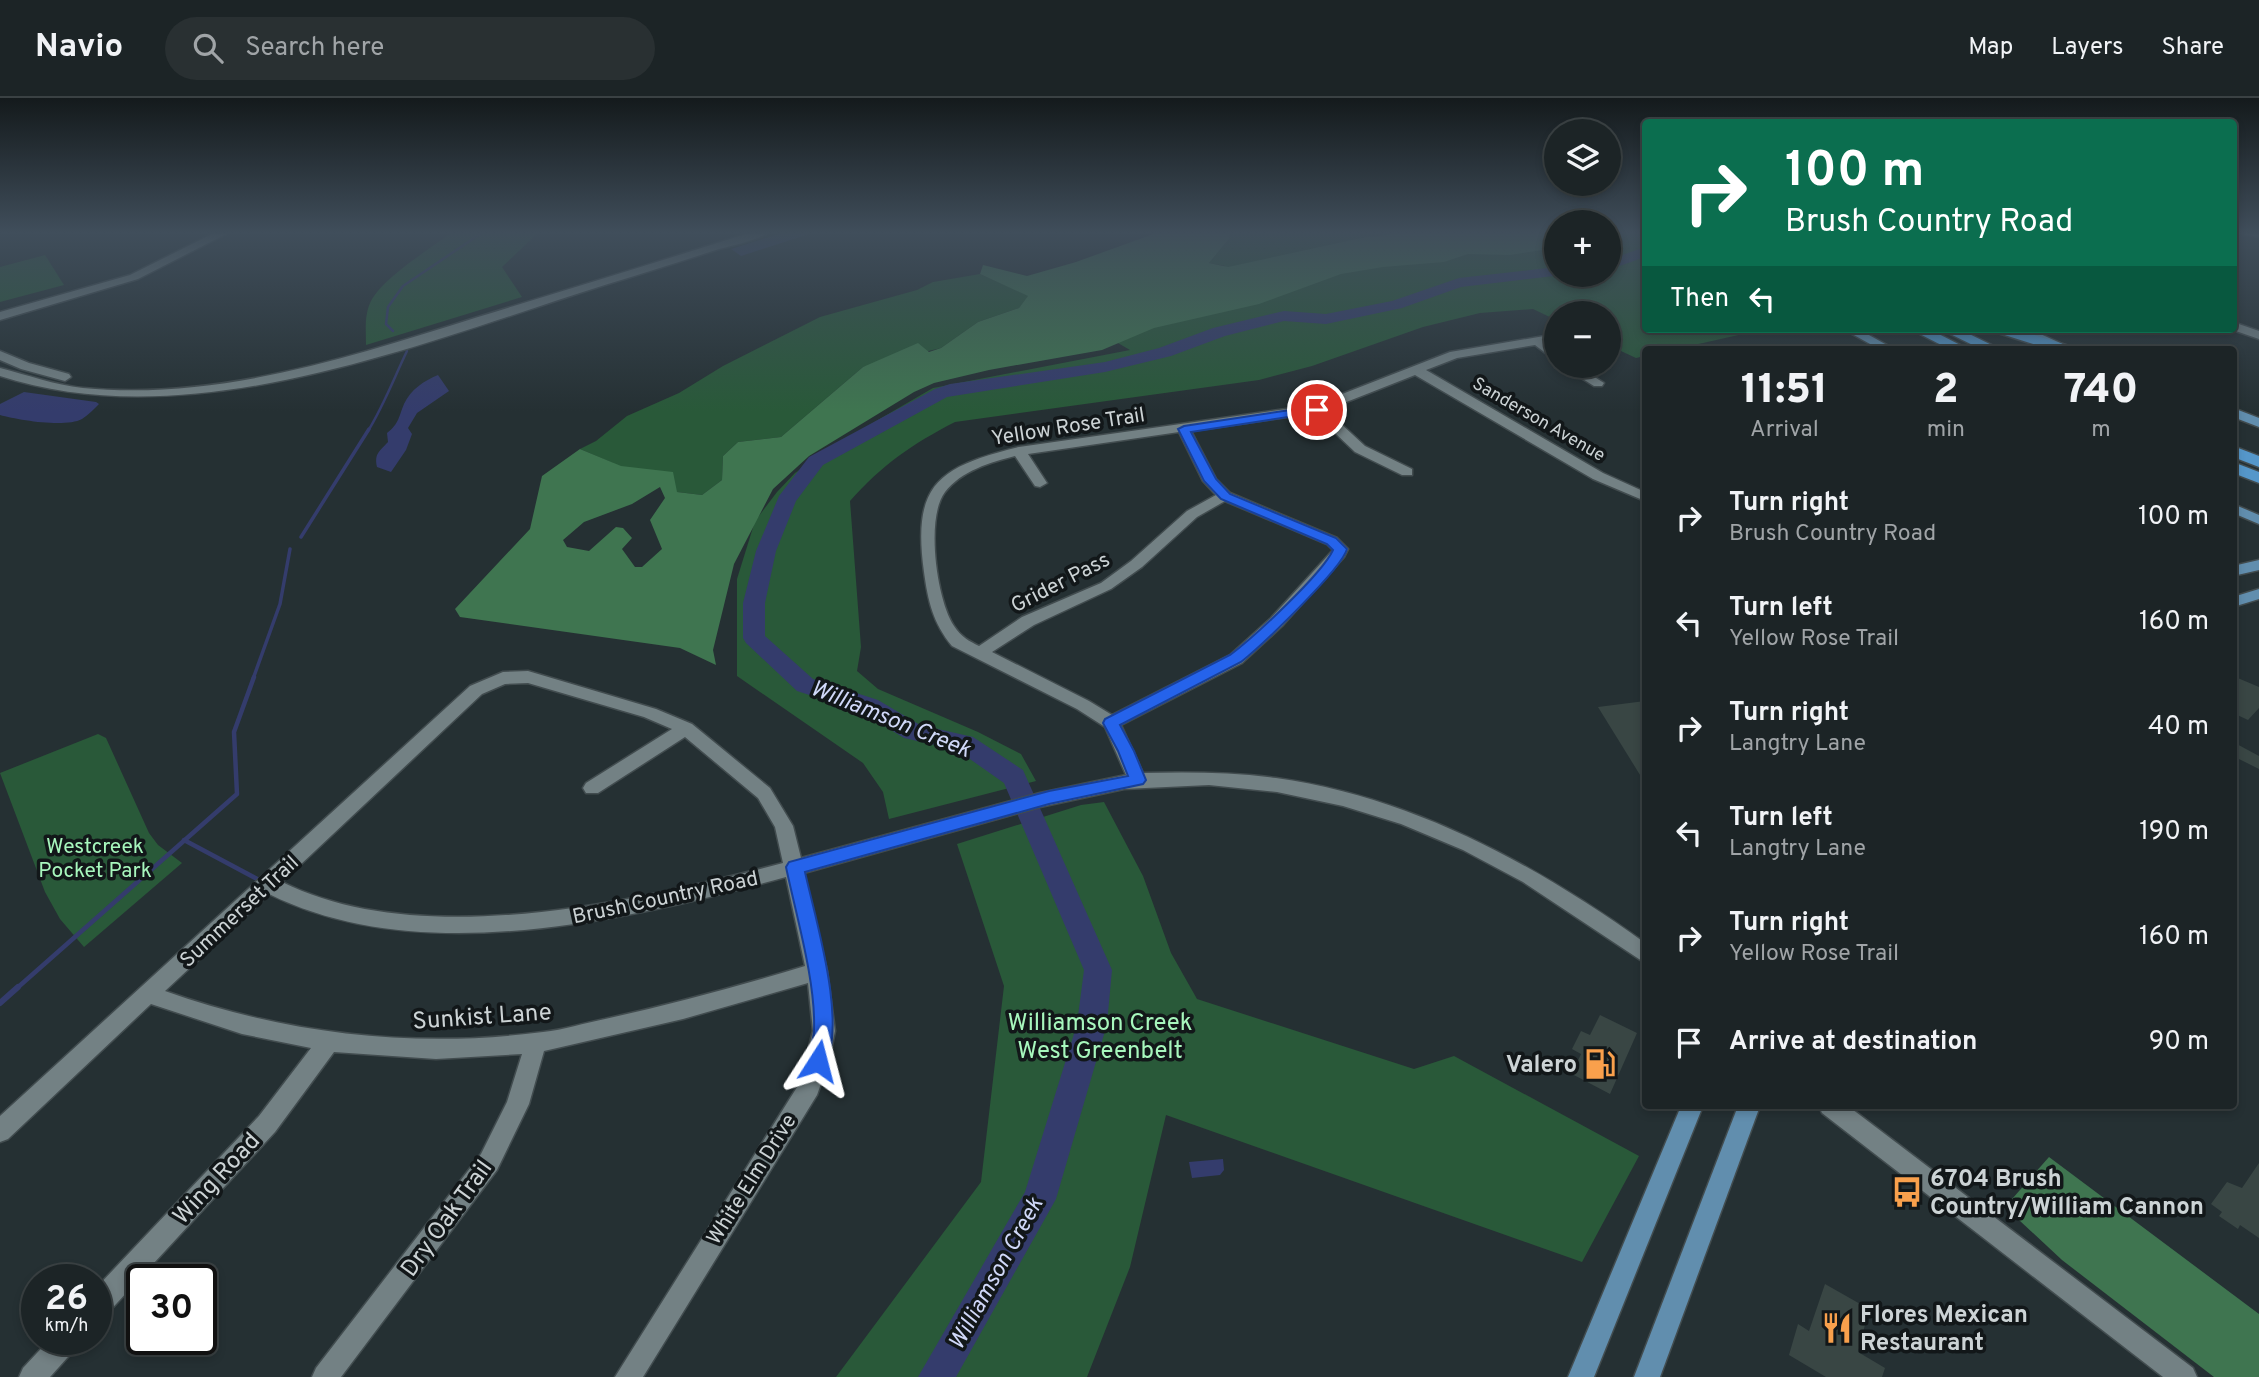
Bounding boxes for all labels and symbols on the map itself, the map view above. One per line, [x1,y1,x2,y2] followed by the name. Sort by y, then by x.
[1468,373,1609,468] street label: Sanderson Avenue
[1287,380,1347,440] pin
[989,402,1147,453] street label: Yellow Rose Trail
[1007,547,1115,620] street label: Grider Pass
[806,675,975,766] water label: Williamson Creek
[38,834,152,885] park label: Westcreek Pocket Park
[175,850,305,974] street label: Summerset Trail
[570,866,761,931] street label: Brush Country Road
[412,998,553,1038] street label: Sunkist Lane
[1008,1009,1192,1067] park label: Williamson Creek West Greenbelt
[781,1024,855,1098] position arrow
[1583,1047,1617,1081] fuel station icon: Valero
[1506,1051,1577,1081] place label: Valero
[701,1109,803,1250] street label: White Elm Drive
[167,1127,268,1232] street label: Wing Road
[395,1155,500,1284] street label: Dry Oak Trail
[1930,1165,2204,1223] place label: 6704 Brush Country/William Cannon
[1890,1175,1924,1209] bus stop icon: 6704 Brush Country/William Cannon
[943,1193,1051,1356] water label: Williamson Creek
[126,1264,217,1355] speed limit sign: 30
[1860,1301,2028,1359] place label: Flores Mexican Restaurant
[1820,1311,1854,1345] restaurant icon: Flores Mexican Restaurant

